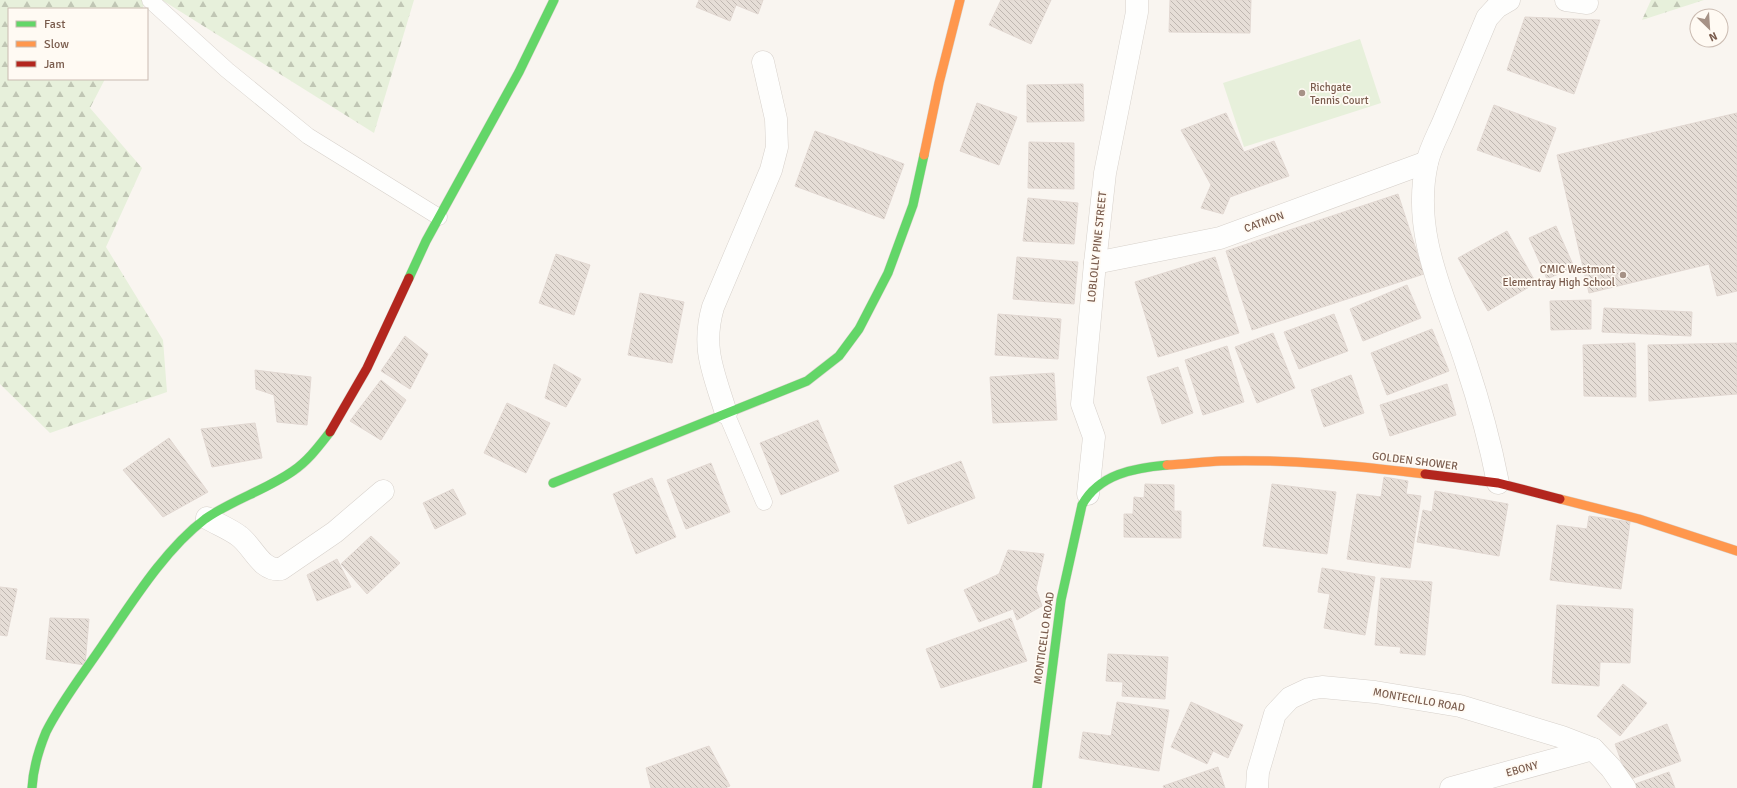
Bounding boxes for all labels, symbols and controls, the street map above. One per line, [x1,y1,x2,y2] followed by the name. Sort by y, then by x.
[8,8,148,80] legend
[1689,8,1729,48] north arrow
[44,17,65,32] text: Fast
[1707,29,1719,44] text: N
[44,37,69,52] text: Slow
[44,57,65,72] text: Jam
[1310,81,1369,107] place label: Richgate Tennis Court
[1297,88,1307,98] marker: Richgate Tennis Court
[1085,190,1109,303] street label: LOBLOLLY PINE STREET
[1242,209,1286,235] street label: CATMON
[1502,263,1615,289] place label: CMIC Westmont Elementray High School
[1618,270,1628,280] marker: CMIC Westmont Elementray High School
[1371,449,1459,473] street label: GOLDEN SHOWER
[1031,591,1057,685] street label: MONTICELLO ROAD
[1372,686,1466,714] street label: MONTECILLO ROAD
[1504,758,1540,780] street label: EBONY

